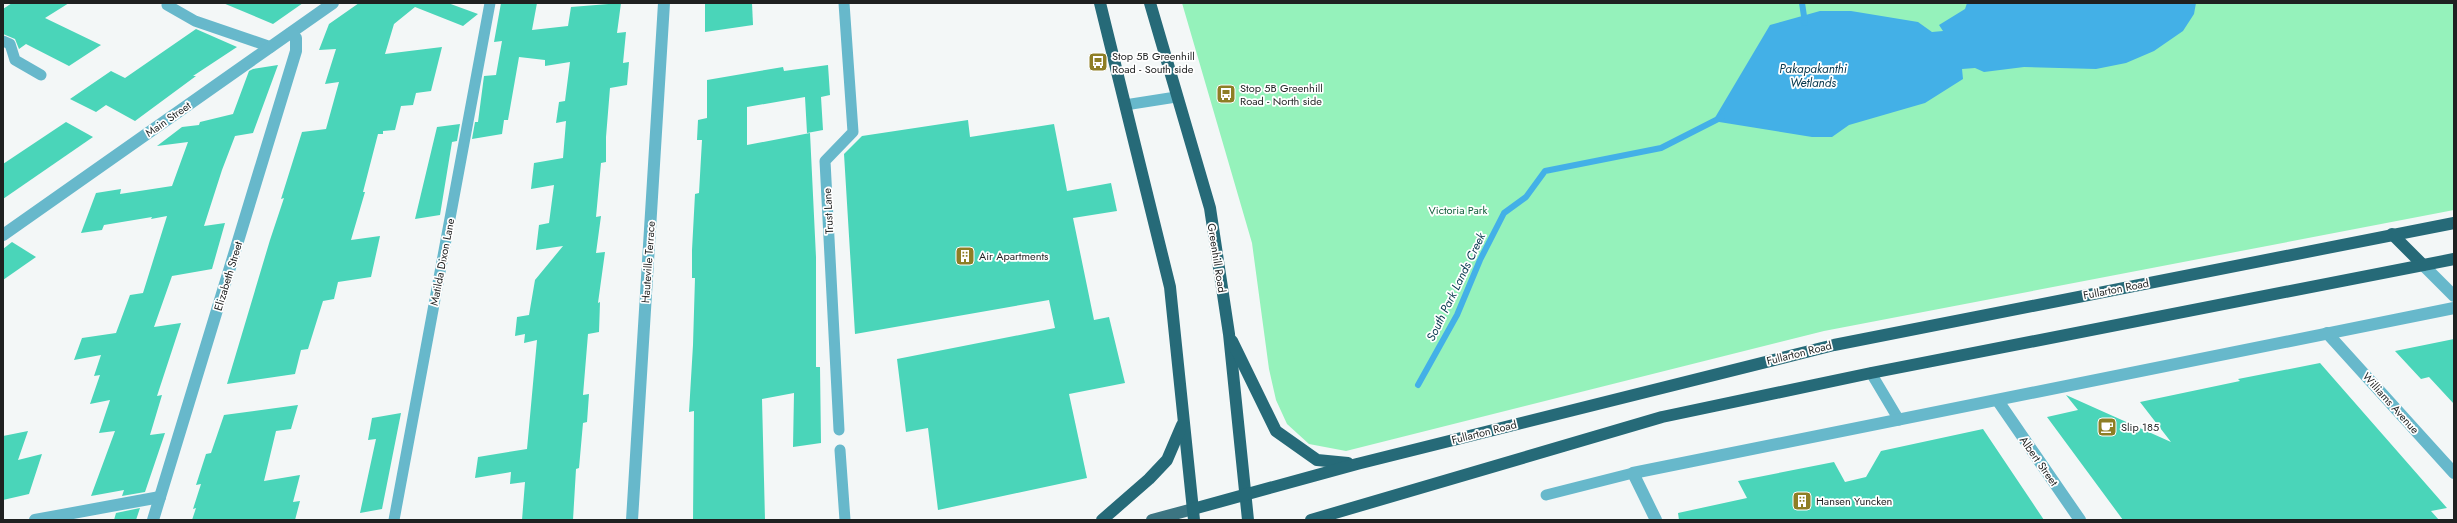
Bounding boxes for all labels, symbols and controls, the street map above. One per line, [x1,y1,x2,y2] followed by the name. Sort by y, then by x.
[1112,48,1195,77] place label: Stop 5B Greenhill Road - South side
[1087,51,1109,73] bus stop icon: Stop 5B Greenhill Road - South side
[1779,60,1848,92] water label: Pakapakanthi Wetlands
[1240,80,1323,109] place label: Stop 5B Greenhill Road - North side
[1215,83,1237,105] bus stop icon: Stop 5B Greenhill Road - North side
[142,97,194,141] street label: Main Street
[819,187,837,234] street label: Trust Lane
[1429,202,1488,218] park label: Victoria Park
[426,217,458,307] street label: Matilda Dixon Lane
[637,220,659,304] street label: Hauteville Terrace
[1204,222,1230,294] street label: Greenhill Road
[1422,229,1490,344] water label: South Park Lands Creek
[210,239,246,313] street label: Elizabeth Street
[954,245,976,267] building icon: Air Apartments
[979,248,1049,264] place label: Air Apartments
[2082,275,2150,303] street label: Fullarton Road
[1765,337,1833,369] street label: Fullarton Road
[2359,369,2423,437] street label: Williams Avenue
[1450,416,1518,448] street label: Fullarton Road
[2096,416,2118,438] cafe icon: Slip 185
[2121,419,2159,435] place label: Slip 185
[2016,433,2062,490] street label: Albert Street
[1791,490,1813,512] building icon: Hansen Yuncken
[1816,493,1892,509] place label: Hansen Yuncken

